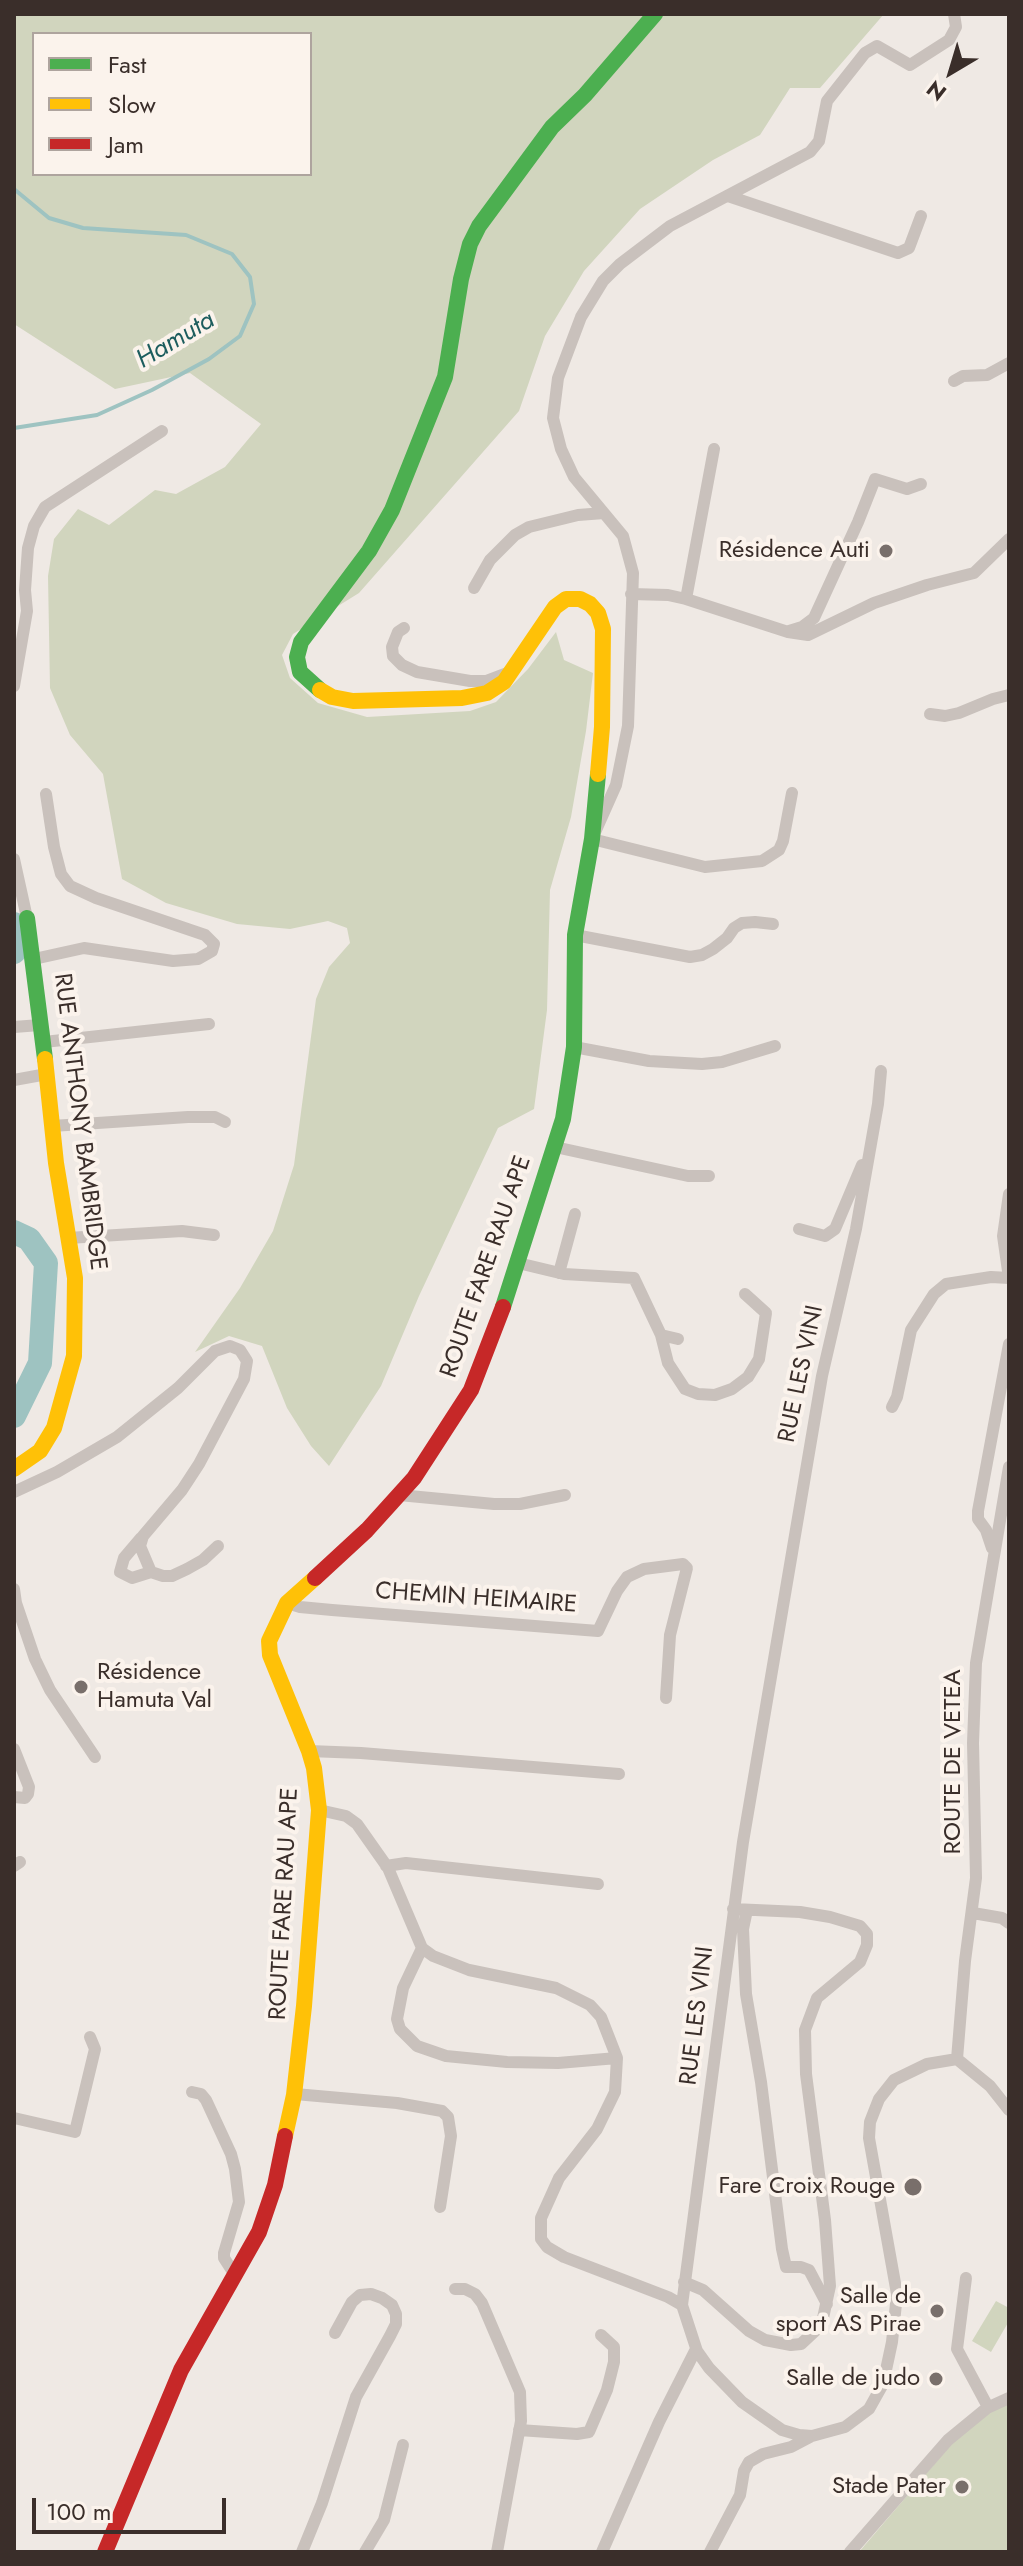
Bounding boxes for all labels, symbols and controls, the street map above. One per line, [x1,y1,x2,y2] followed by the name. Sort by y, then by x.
[32,32,312,176] legend
[911,32,991,112] north arrow
[108,47,146,82] text: Fast
[919,73,953,109] text: N
[108,87,156,122] text: Slow
[108,127,144,162] text: Jam
[131,306,221,376] water label: Hamuta
[719,537,870,565] place label: Résidence Auti
[877,542,895,560] marker: Résidence Auti
[46,972,112,1272] street label: RUE ANTHONY BAMBRIDGE
[436,1152,538,1382] street label: ROUTE FARE RAU APE
[773,1303,831,1445] street label: RUE LES VINI
[374,1578,578,1620] street label: CHEMIN HEIMAIRE
[97,1659,212,1715] place label: Résidence Hamuta Val
[940,1670,968,1854] street label: ROUTE DE VETEA
[72,1678,90,1696] marker: Résidence Hamuta Val
[265,1787,305,2021] street label: ROUTE FARE RAU APE
[675,1945,721,2087] street label: RUE LES VINI
[719,2173,895,2201] place label: Fare Croix Rouge
[902,2176,924,2198] marker: Fare Croix Rouge
[776,2283,921,2339] place label: Salle de sport AS Pirae
[928,2302,946,2320] marker: Salle de sport AS Pirae
[786,2365,920,2393] place label: Salle de judo
[927,2370,945,2388] marker: Salle de judo
[832,2473,946,2501] place label: Stade Pater
[953,2478,971,2496] marker: Stade Pater
[36,2482,230,2532] scale bar
[46,2494,112,2529] text: 100 m

